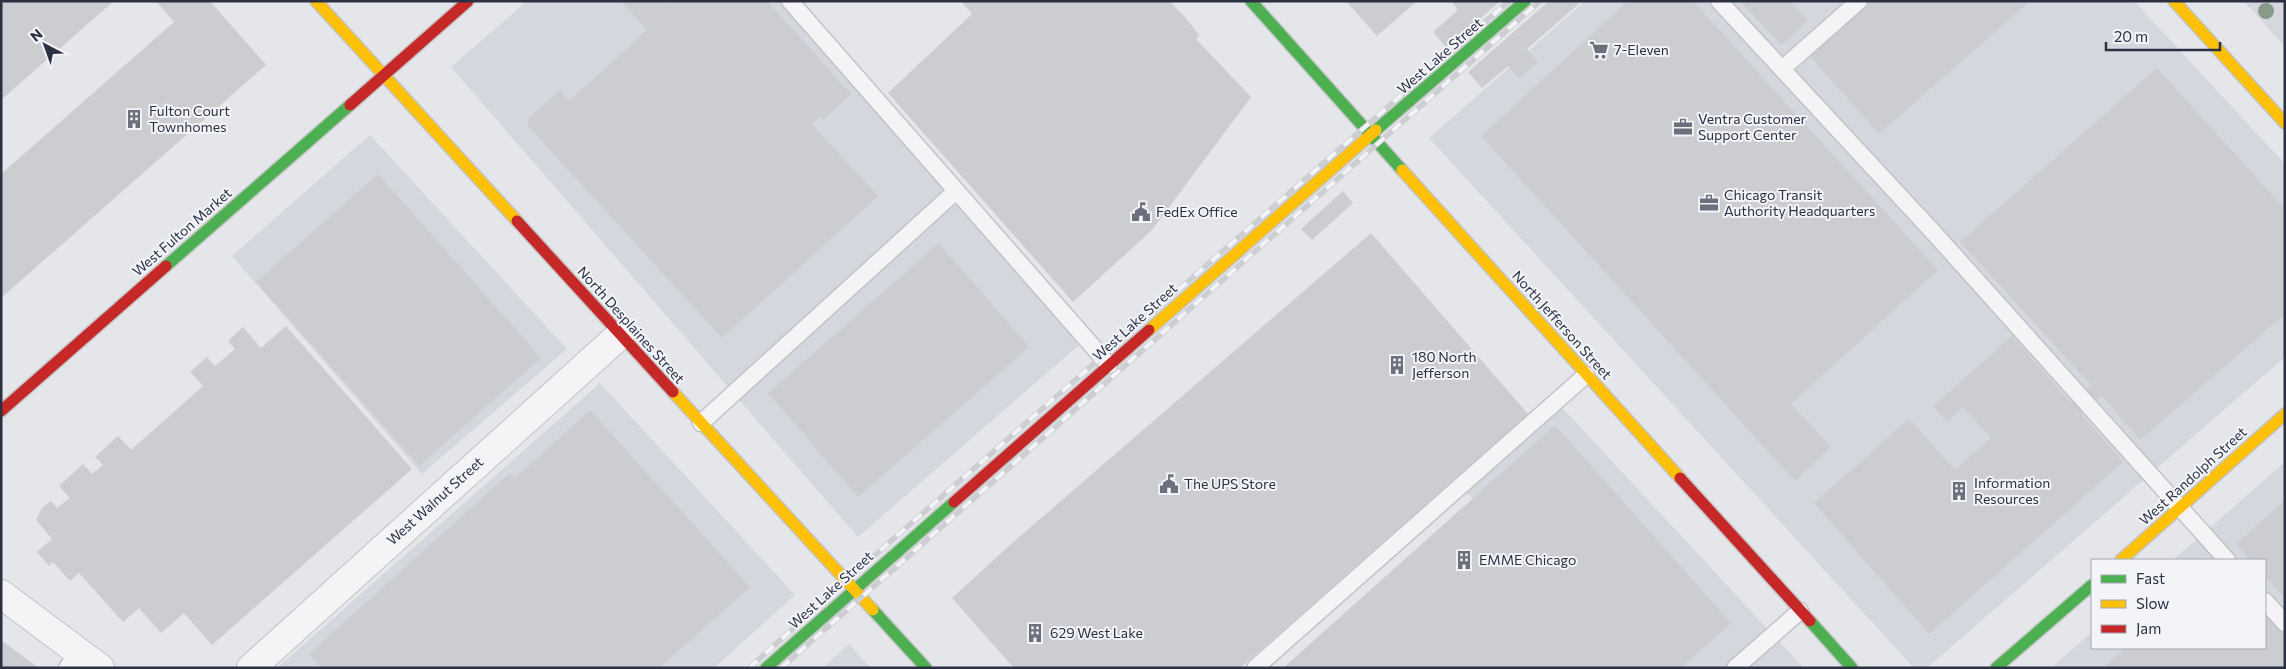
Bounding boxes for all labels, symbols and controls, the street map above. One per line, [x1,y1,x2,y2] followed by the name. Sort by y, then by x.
[1393,14,1486,97] street label: West Lake Street
[20,20,70,70] north arrow
[2106,20,2220,52] scale bar
[27,25,46,45] text: N
[2114,27,2148,45] text: 20 m
[1588,39,1610,61] supermarket icon: 7-Eleven
[1614,41,1669,58] place label: 7-Eleven
[149,102,230,135] place label: Fulton Court Townhomes
[123,108,145,130] building icon: Fulton Court Townhomes
[1698,110,1807,143] place label: Ventra Customer Support Center
[1672,116,1694,138] office icon: Ventra Customer Support Center
[129,184,235,279] street label: West Fulton Market
[1724,186,1875,219] place label: Chicago Transit Authority Headquarters
[1698,192,1720,214] office icon: Chicago Transit Authority Headquarters
[1130,201,1152,223] public building icon: FedEx Office
[1156,203,1238,220] place label: FedEx Office
[574,263,689,387] street label: North Desplaines Street
[1509,267,1616,383] street label: North Jefferson Street
[1089,279,1181,364] street label: West Lake Street
[1412,348,1477,381] place label: 180 North Jefferson
[1386,354,1408,376] building icon: 180 North Jefferson
[2135,423,2250,528] street label: West Randolph Street
[383,453,487,548] street label: West Walnut Street
[1158,473,1180,495] public building icon: The UPS Store
[1974,474,2050,507] place label: Information Resources
[1184,475,1276,492] place label: The UPS Store
[1948,480,1970,502] building icon: Information Resources
[785,547,877,632] street label: West Lake Street
[1453,549,1475,571] building icon: EMME Chicago
[1479,551,1576,568] place label: EMME Chicago
[2091,559,2266,649] legend
[2136,569,2165,587] text: Fast
[2136,594,2169,612] text: Slow
[2136,619,2161,637] text: Jam
[1024,622,1046,644] building icon: 629 West Lake
[1050,624,1143,641] place label: 629 West Lake

